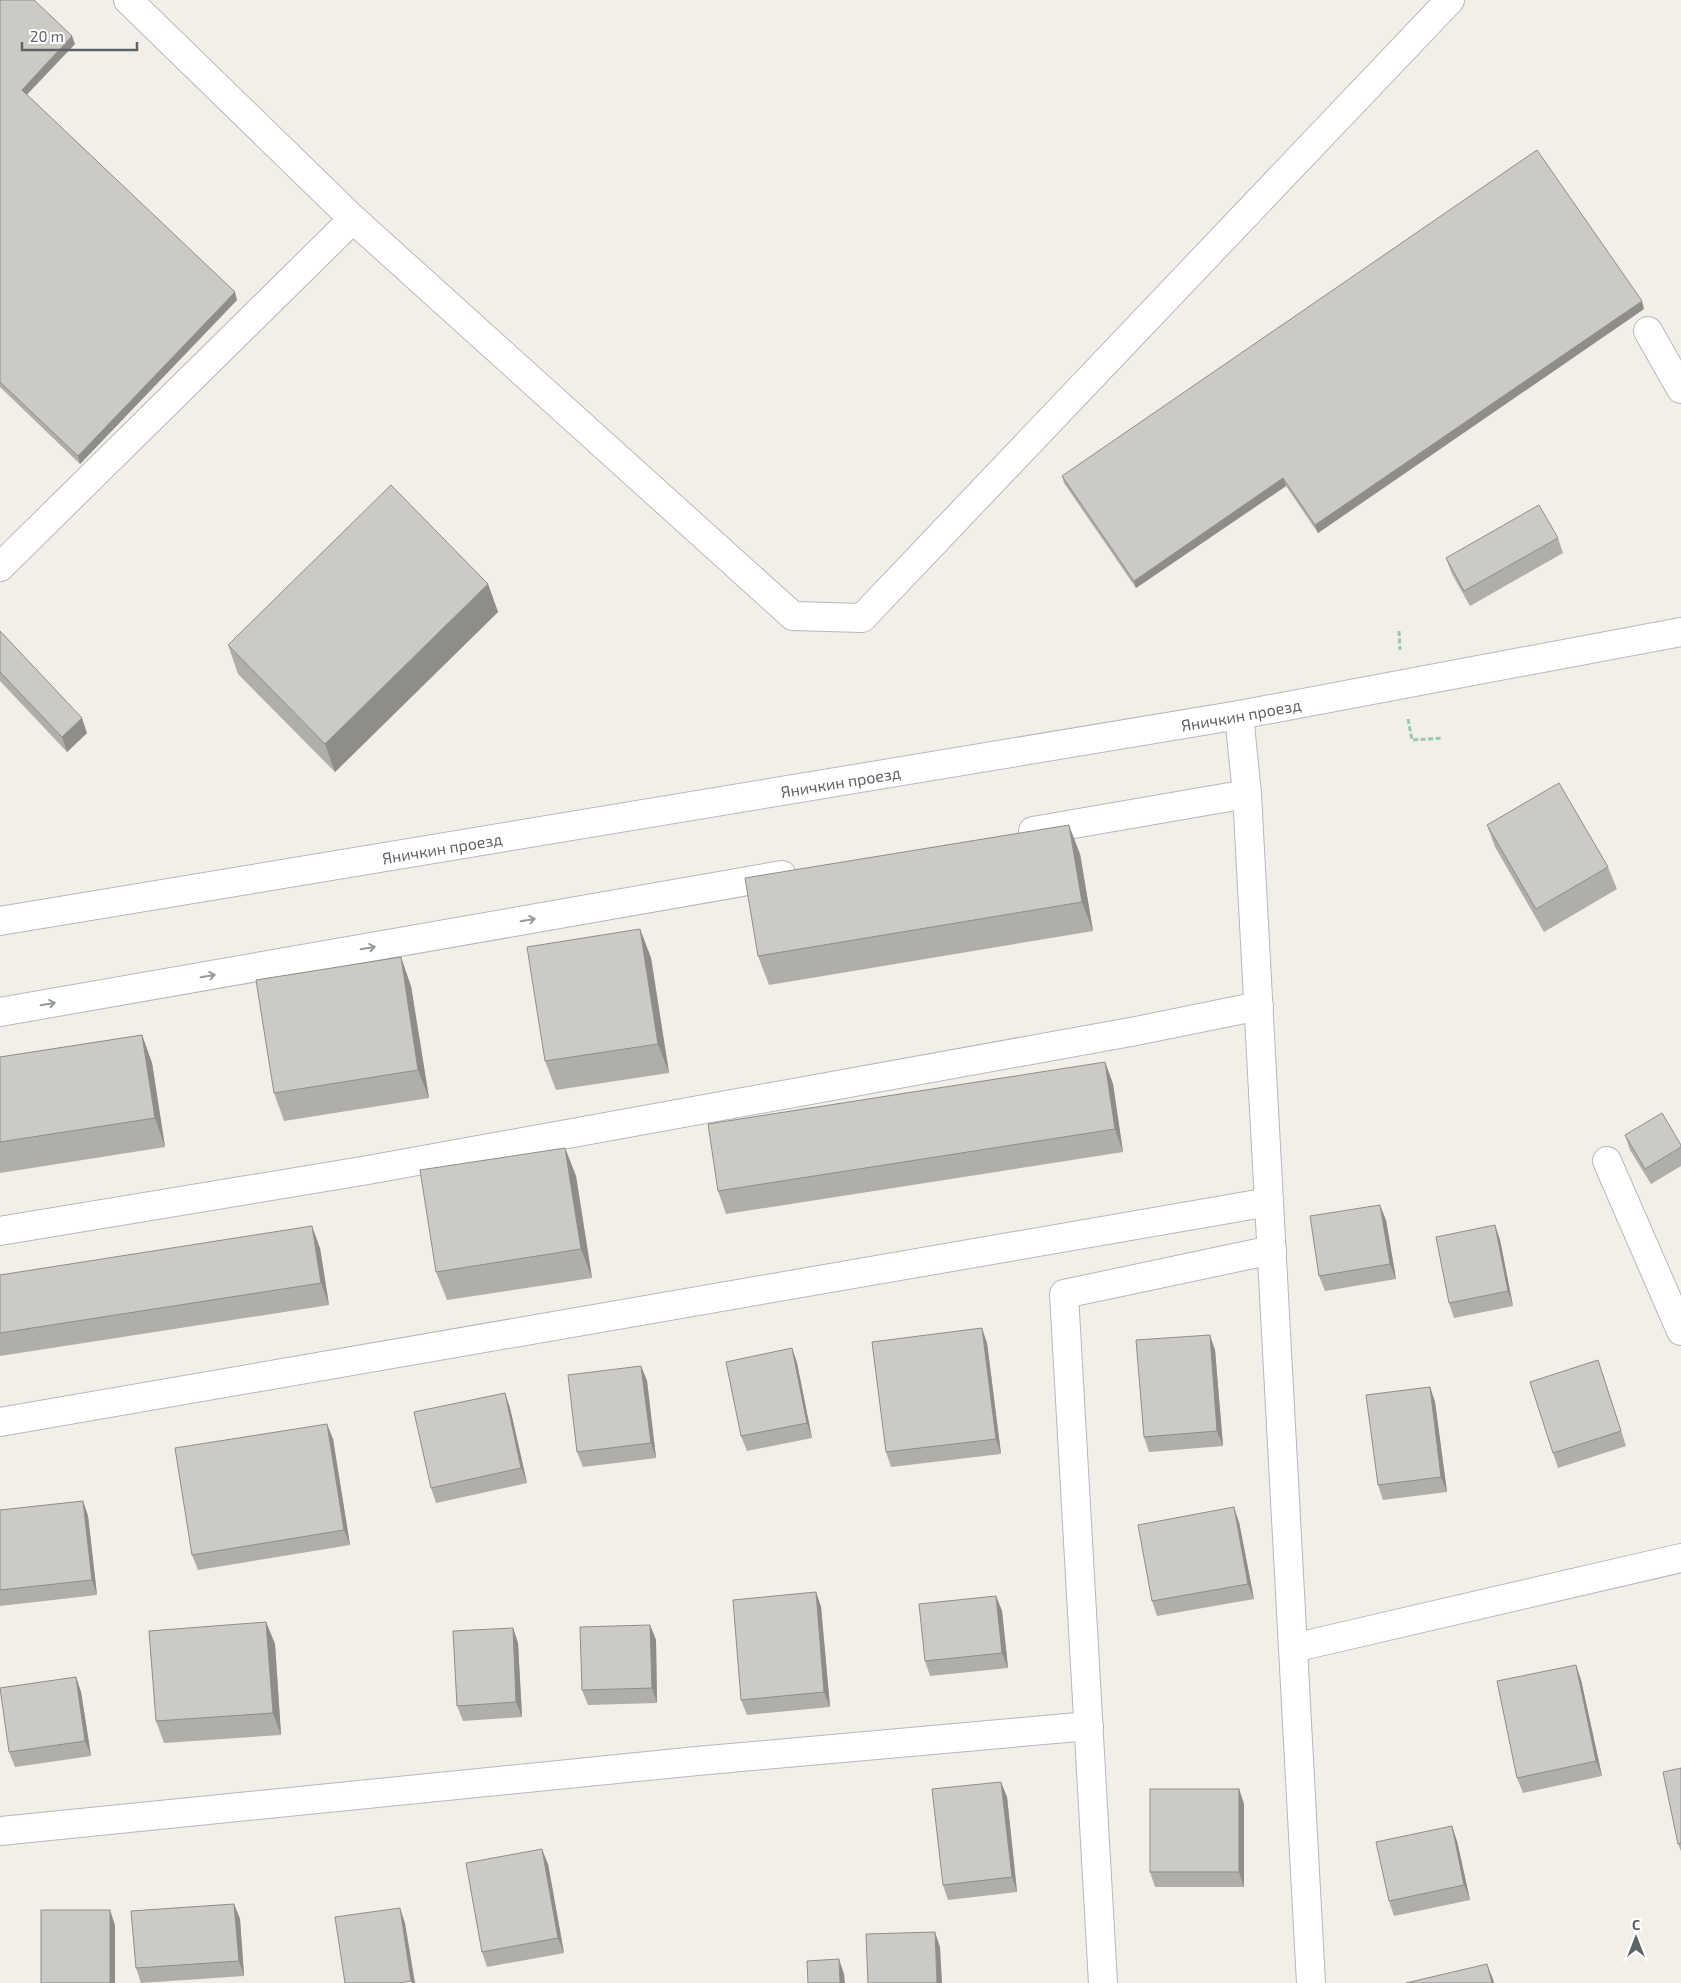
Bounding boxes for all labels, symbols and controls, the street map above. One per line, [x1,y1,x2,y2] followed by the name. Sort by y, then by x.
[22,20,138,52] scale bar
[30,27,64,45] text: 20 m
[1179,694,1302,734] street label: Яничкин проезд
[779,762,902,801] street label: Яничкин проезд
[380,828,503,867] street label: Яничкин проезд
[520,914,536,924] one-way arrow
[360,942,376,952] one-way arrow
[200,970,216,980] one-way arrow
[40,998,56,1008] one-way arrow
[1611,1913,1661,1963] north arrow
[1632,1916,1640,1933] text: С

